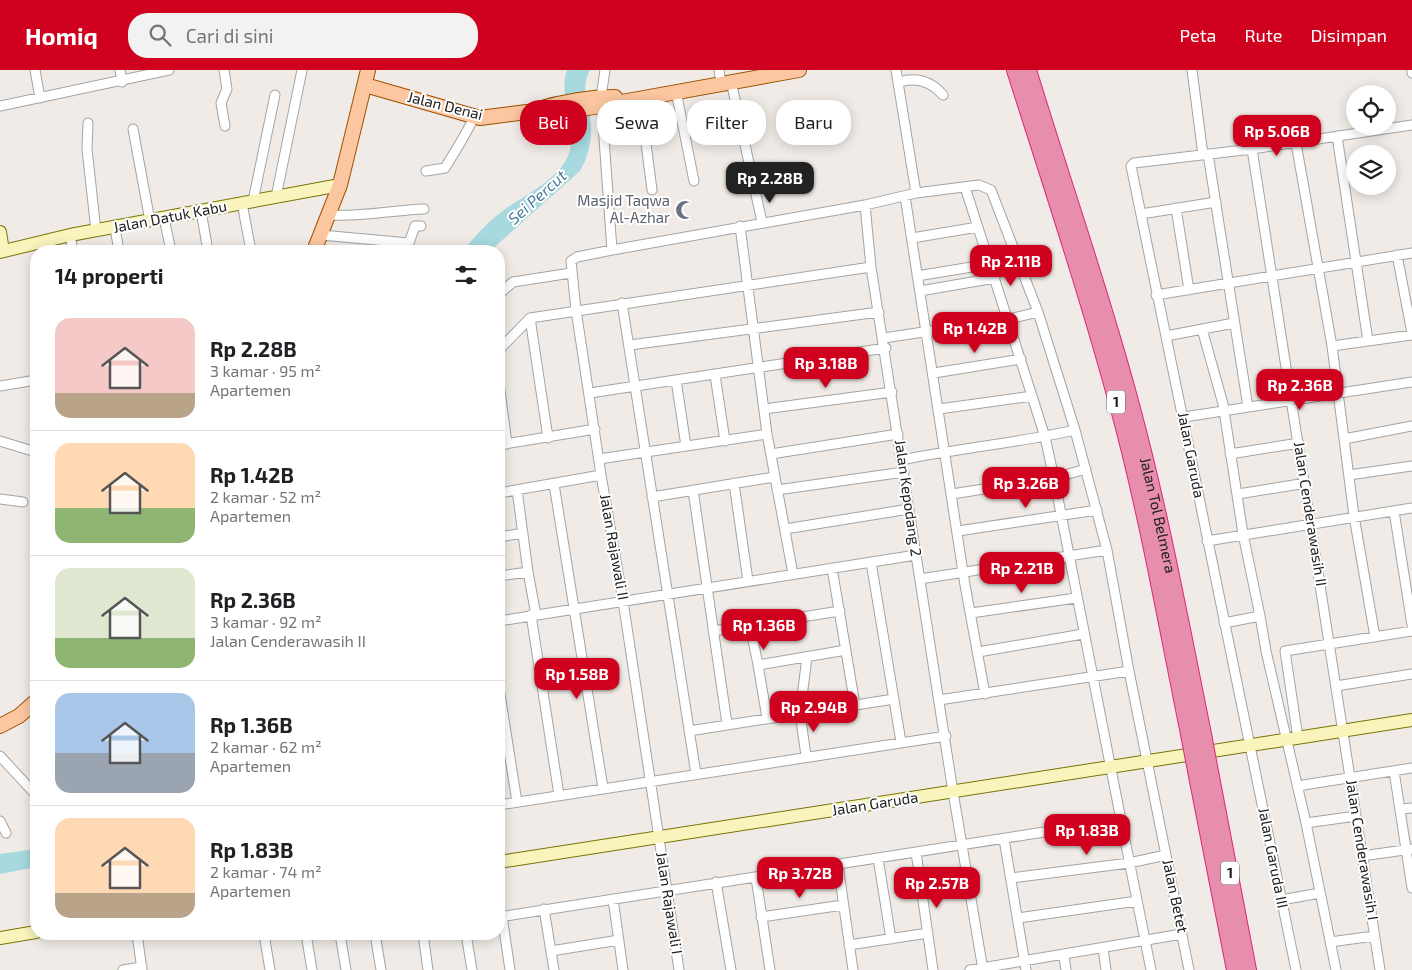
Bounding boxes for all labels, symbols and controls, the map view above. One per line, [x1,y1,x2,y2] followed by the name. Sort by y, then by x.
[128,13,478,58] search box
[25,21,98,50] text: Homiq
[146,21,174,49] icon: search
[186,24,274,47] text: Cari di sini
[1180,24,1217,46] text: Peta
[1245,24,1282,46] text: Rute
[1310,24,1387,46] text: Disimpan
[1346,85,1396,195] map controls
[1346,85,1396,135] button: locate
[406,87,485,123] street label: Jalan Denai
[520,100,587,145] chip: Beli
[597,100,677,145] chip: Sewa
[687,100,766,145] chip: Filter
[776,100,851,145] chip: Baru
[1225,114,1329,157] pin: Rp 5.06B
[1244,121,1310,140] text: Rp 5.06B
[1346,145,1396,195] button: layers
[718,162,822,204] pin: Rp 2.28B
[504,165,571,228] water label: Sei Percut
[737,168,803,187] text: Rp 2.28B
[577,191,670,226] place label: Masjid Taqwa Al-Azhar
[111,196,228,236] street label: Jalan Datuk Kabu
[674,199,696,221] mosque icon: Masjid Taqwa Al-Azhar
[959,244,1063,287] pin: Rp 2.11B
[981,251,1041,270] text: Rp 2.11B
[452,261,480,289] icon: filters
[55,263,164,288] text: 14 properti
[923,312,1027,354] pin: Rp 1.42B
[943,318,1007,337] text: Rp 1.42B
[210,336,297,361] text: Rp 2.28B
[95,338,155,398] icon: home
[774,346,878,389] pin: Rp 3.18B
[795,353,857,372] text: Rp 3.18B
[210,361,321,380] text: 3 kamar · 95 m²
[1248,368,1352,411] pin: Rp 2.36B
[1267,375,1333,394] text: Rp 2.36B
[210,380,291,399] text: Apartemen
[1107,391,1125,414] road number: 1
[1175,410,1209,499] street label: Jalan Garuda
[892,438,926,557] street label: Jalan Kepodang 2
[1291,440,1331,587] street label: Jalan Cenderawasih II
[1137,455,1180,575] street label: Jalan Tol Belmera
[210,462,294,487] text: Rp 1.42B
[95,463,155,523] icon: home
[974,466,1078,509] pin: Rp 3.26B
[993,473,1059,492] text: Rp 3.26B
[210,487,321,506] text: 2 kamar · 52 m²
[596,492,633,602] street label: Jalan Rajawali II
[210,506,291,525] text: Apartemen
[970,552,1074,594] pin: Rp 2.21B
[990,558,1054,577] text: Rp 2.21B
[210,587,296,612] text: Rp 2.36B
[95,588,155,648] icon: home
[712,608,816,651] pin: Rp 1.36B
[210,612,322,631] text: 3 kamar · 92 m²
[733,615,795,634] text: Rp 1.36B
[210,631,366,650] text: Jalan Cenderawasih II
[525,658,629,700] pin: Rp 1.58B
[545,664,609,683] text: Rp 1.58B
[762,690,866,733] pin: Rp 2.94B
[781,697,847,716] text: Rp 2.94B
[210,712,293,737] text: Rp 1.36B
[95,713,155,773] icon: home
[210,737,322,756] text: 2 kamar · 62 m²
[210,756,291,775] text: Apartemen
[1343,778,1383,921] street label: Jalan Cenderawasih I
[830,787,919,819] street label: Jalan Garuda
[1255,806,1293,910] street label: Jalan Garuda III
[1035,814,1139,856] pin: Rp 1.83B
[1055,820,1119,839] text: Rp 1.83B
[210,837,293,862] text: Rp 1.83B
[95,838,155,898] icon: home
[652,850,687,956] street label: Jalan Rajawali I
[748,856,852,899] pin: Rp 3.72B
[1159,857,1193,935] street label: Jalan Betet
[1221,861,1239,884] road number: 1
[210,862,322,881] text: 2 kamar · 74 m²
[768,863,832,882] text: Rp 3.72B
[885,866,989,909] pin: Rp 2.57B
[905,873,969,892] text: Rp 2.57B
[210,881,291,900] text: Apartemen

